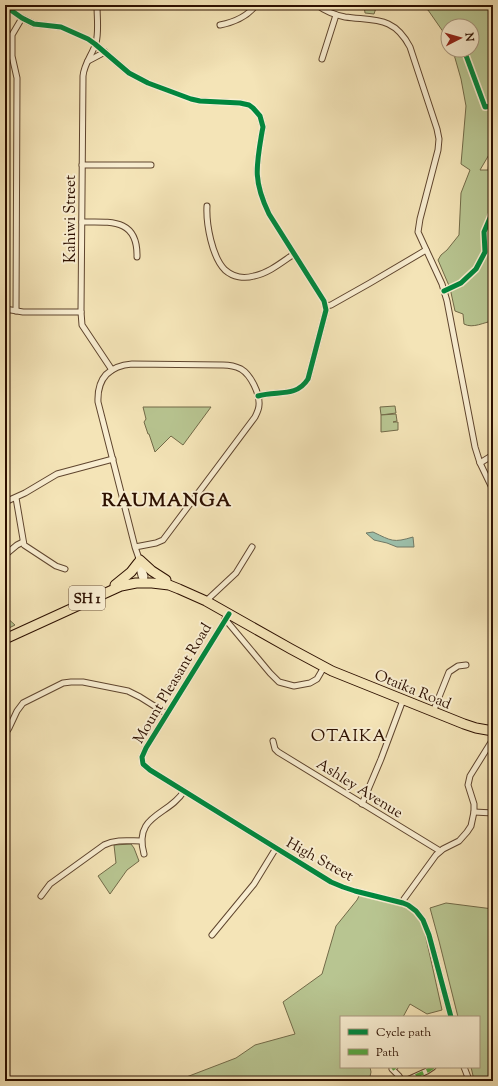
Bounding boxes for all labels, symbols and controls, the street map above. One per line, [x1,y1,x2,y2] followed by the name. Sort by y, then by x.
[440,18,480,58] north arrow
[460,31,477,42] text: N
[61,175,82,263] street label: Kahiwi Street
[102,488,232,515] district label: RAUMANGA
[69,586,105,610] road number: SH 1
[129,619,218,748] street label: Mount Pleasant Road
[371,665,454,716] street label: Otaika Road
[311,725,387,749] district label: OTAIKA
[312,754,407,824] street label: Ashley Avenue
[282,833,357,887] street label: High Street
[340,1016,480,1068] legend
[376,1024,431,1042] text: Cycle path
[376,1044,399,1062] text: Path

